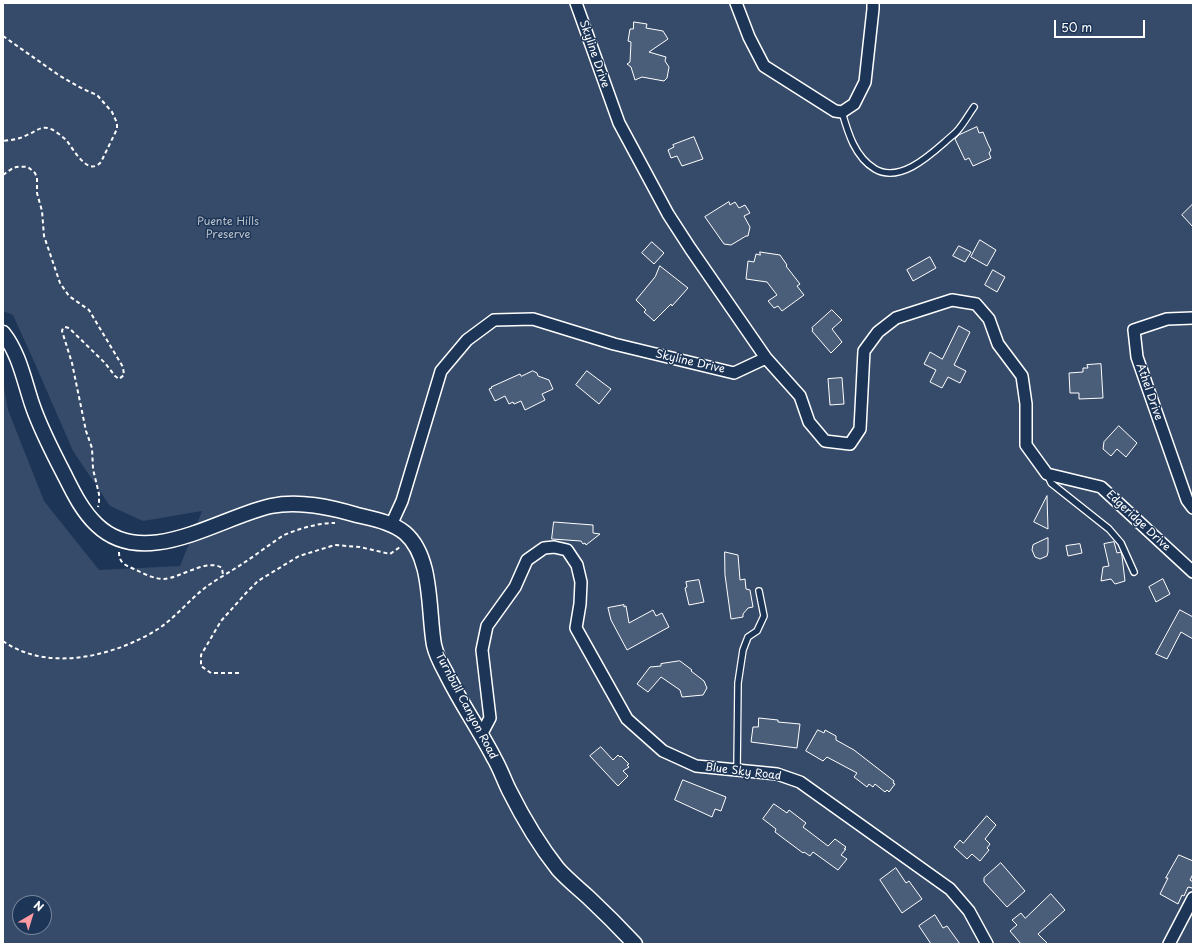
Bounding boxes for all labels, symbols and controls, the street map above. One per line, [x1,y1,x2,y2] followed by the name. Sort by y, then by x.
[1056,12,1147,38] scale bar
[576,18,612,90] street label: Skyline Drive
[1061,18,1092,36] text: 50 m
[197,215,259,241] park label: Puente Hills Preserve
[654,348,726,376] street label: Skyline Drive
[1133,362,1165,422] street label: Athel Drive
[1103,488,1173,554] street label: Edgeridge Drive
[432,650,500,762] street label: Turnbull Canyon Road
[704,761,782,783] street label: Blue Sky Road
[12,895,52,935] north arrow
[30,897,48,915] text: N

